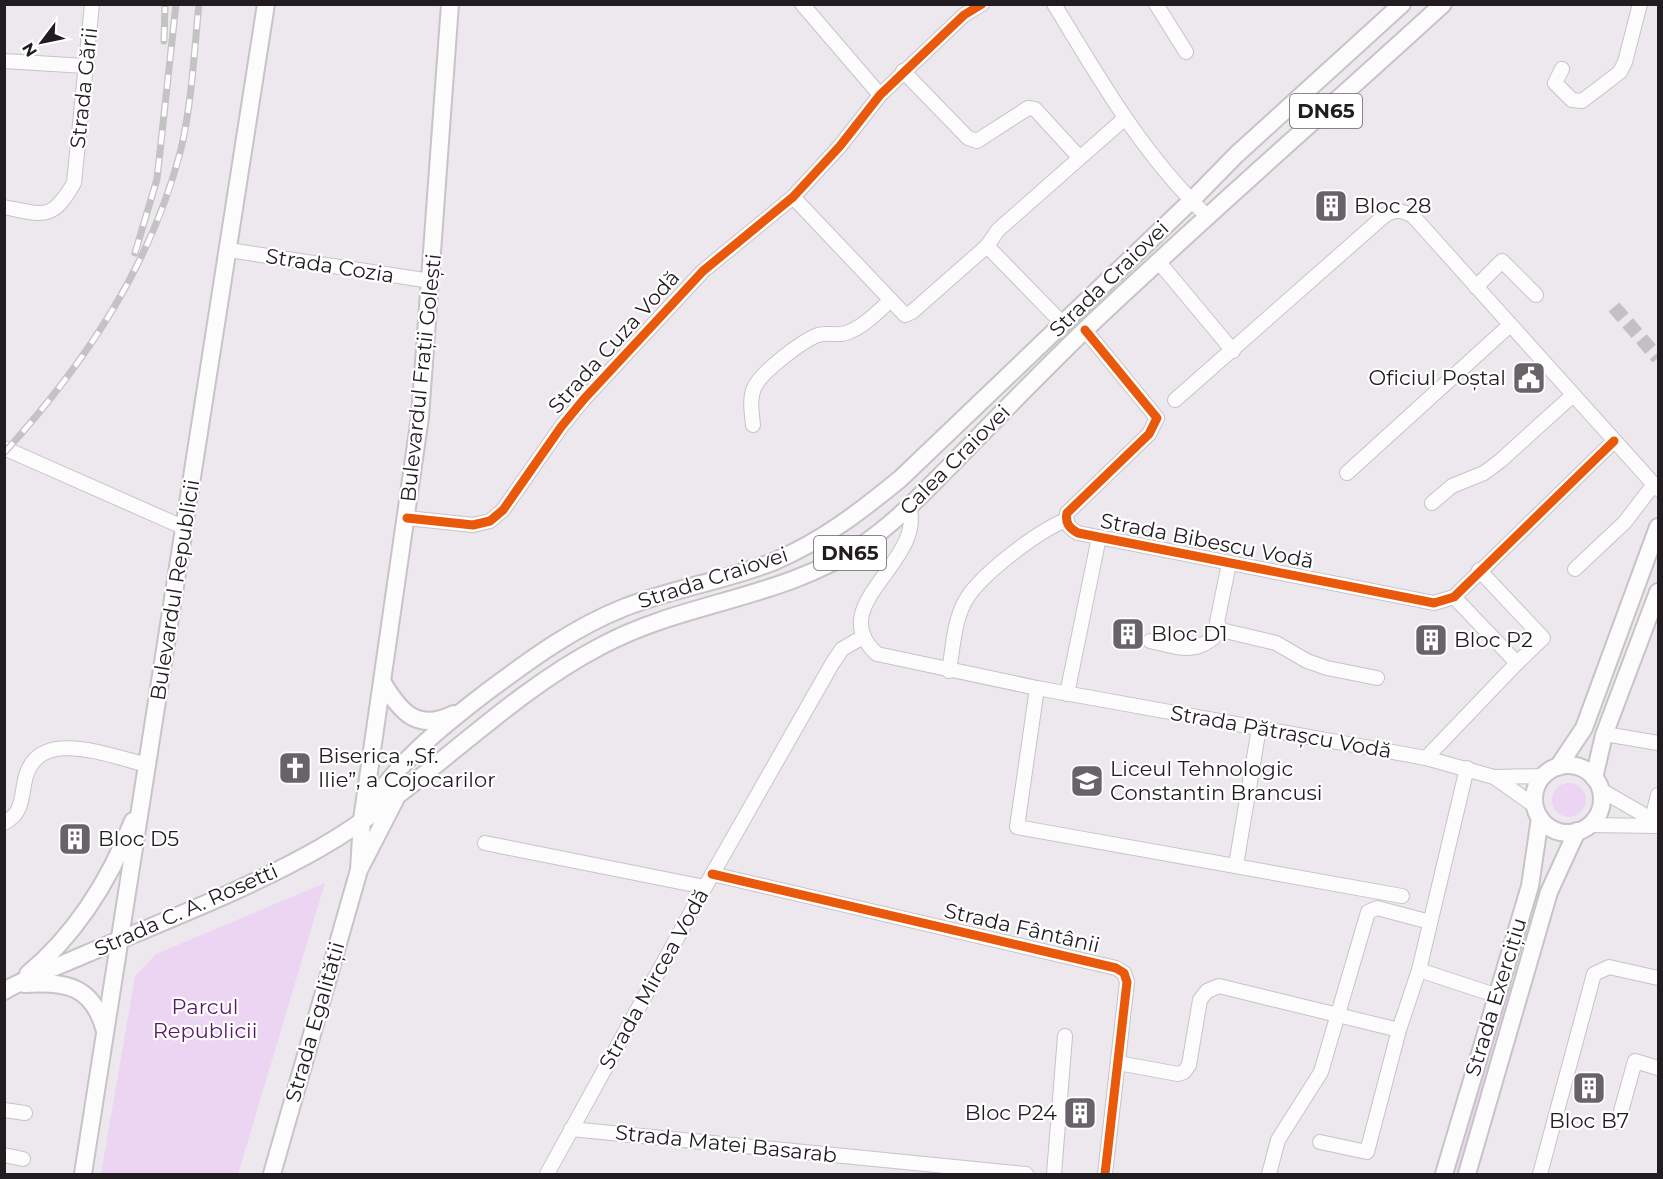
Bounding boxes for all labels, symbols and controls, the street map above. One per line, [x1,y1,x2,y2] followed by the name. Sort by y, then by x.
[12,12,72,72] north arrow
[65,26,102,150] street label: Strada Gării
[18,39,41,60] text: N
[1290,94,1362,128] road number: DN65
[1313,188,1349,224] building icon: Bloc 28
[1354,193,1431,218] place label: Bloc 28
[1044,215,1174,342] street label: Strada Craiovei
[264,243,396,288] street label: Strada Cozia
[395,253,447,503] street label: Bulevardul Frații Golești
[543,265,685,418] street label: Strada Cuza Vodă
[1511,360,1547,396] public building icon: Oficiul Poștal
[1369,365,1506,391] place label: Oficiul Poștal
[894,399,1015,520] street label: Calea Craiovei
[145,477,204,702] street label: Bulevardul Republicii
[1098,508,1316,573] street label: Strada Bibescu Vodă
[814,536,886,570] road number: DN65
[635,541,791,614] street label: Strada Craiovei
[1110,616,1146,652] building icon: Bloc D1
[1151,621,1228,646] place label: Bloc D1
[1413,622,1449,658] building icon: Bloc P2
[1454,627,1533,652] place label: Bloc P2
[1168,700,1394,764] street label: Strada Pătrașcu Vodă
[318,743,496,792] place label: Biserica „Sf. Ilie”, a Cojocarilor
[277,750,313,786] church icon: Biserica „Sf. Ilie”, a Cojocarilor
[1110,756,1322,805] place label: Liceul Tehnologic Constantin Brancusi
[1069,763,1105,799] school or university icon: Liceul Tehnologic Constantin Brancusi
[57,821,93,857] building icon: Bloc D5
[98,826,179,851] place label: Bloc D5
[90,858,281,961] street label: Strada C. A. Rosetti
[594,884,714,1073] street label: Strada Mircea Vodă
[942,897,1102,958] street label: Strada Fântânii
[1460,915,1532,1079] street label: Strada Exercițiu
[280,939,350,1105] street label: Strada Egalității
[153,994,257,1043] park label: Parcul Republicii
[1571,1070,1607,1106] building icon: Bloc B7
[1062,1095,1098,1131] building icon: Bloc P24
[965,1100,1057,1125] place label: Bloc P24
[1549,1108,1629,1133] place label: Bloc B7
[614,1119,838,1168] street label: Strada Matei Basarab

